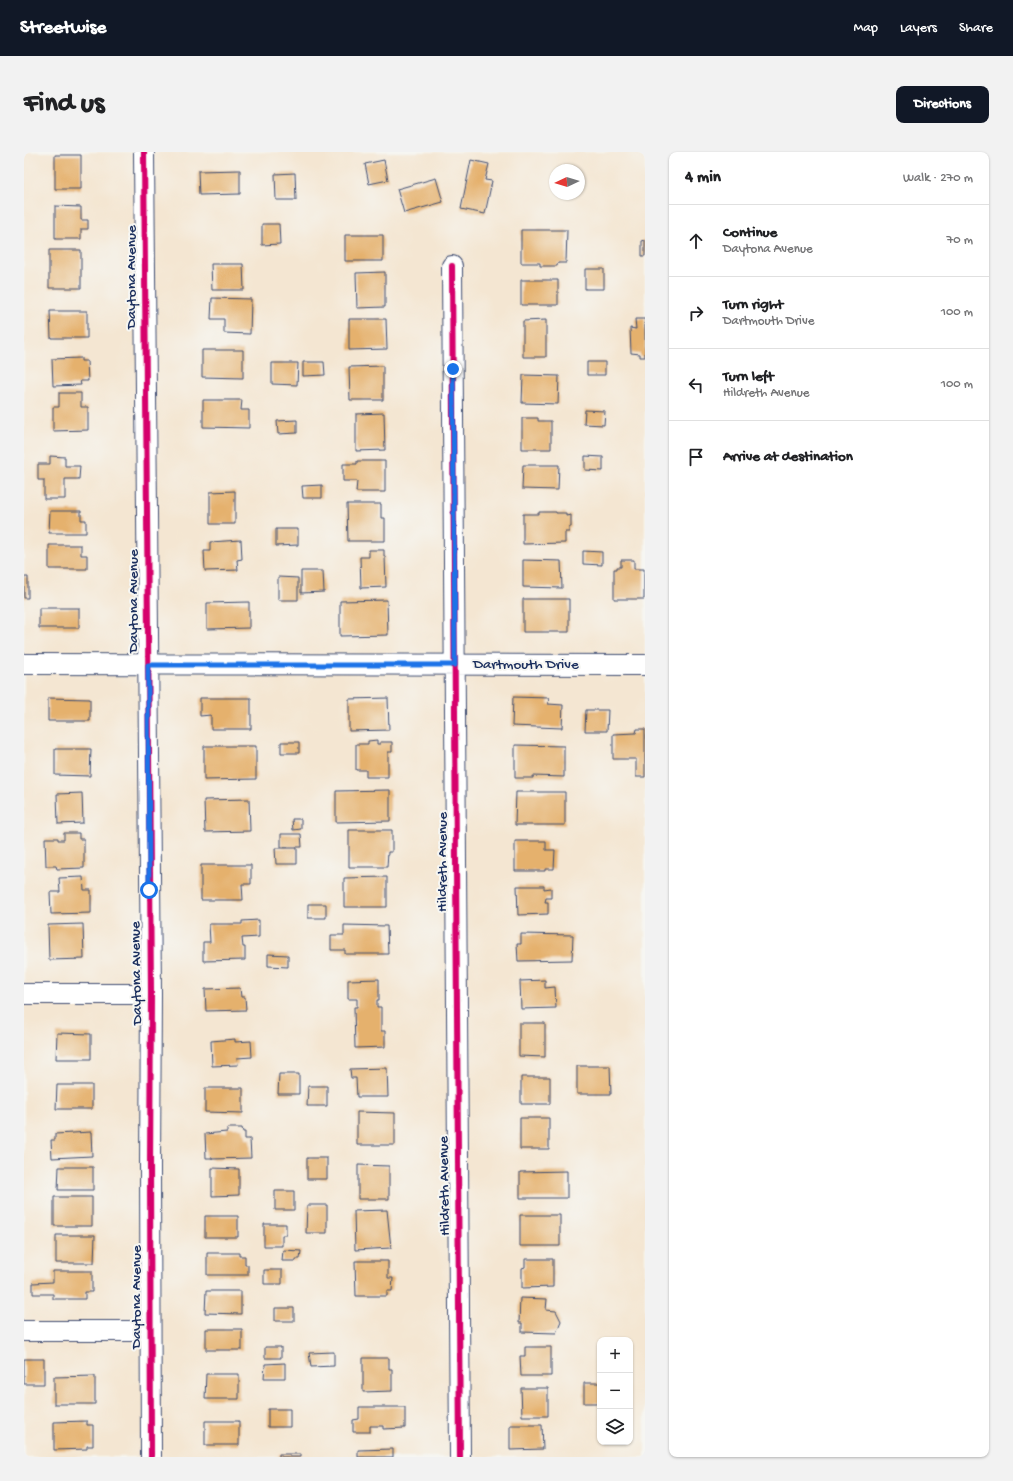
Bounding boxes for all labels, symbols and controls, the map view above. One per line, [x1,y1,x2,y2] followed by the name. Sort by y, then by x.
[20,17,106,40] text: Streetwise
[854,20,878,37] text: Map
[900,20,937,37] text: Layers
[959,20,993,37] text: Share
[896,86,989,123] button: Directions
[24,88,104,121] text: Find us
[549,164,585,200] north arrow
[685,168,721,188] text: 4 min
[903,171,973,186] text: Walk · 270 m
[723,224,777,242] text: Continue
[123,225,141,330] street label: Daytona Avenue
[685,230,707,252] icon: ahead
[947,233,973,248] text: 70 m
[723,242,813,257] text: Daytona Avenue
[723,296,783,314] text: Turn right
[685,302,707,324] icon: right
[941,305,973,320] text: 100 m
[723,314,814,329] text: Dartmouth Drive
[444,360,462,378] route end
[723,368,774,386] text: Turn left
[685,374,707,396] icon: left
[941,377,973,392] text: 100 m
[723,386,810,401] text: Hildreth Avenue
[685,446,707,468] icon: arrive
[723,448,853,466] text: Arrive at destination
[125,549,143,654] street label: Daytona Avenue
[472,656,579,674] street label: Dartmouth Drive
[434,812,452,912] street label: Hildreth Avenue
[140,881,158,899] route start
[127,921,147,1026] street label: Daytona Avenue
[435,1136,455,1236] street label: Hildreth Avenue
[128,1245,146,1350] street label: Daytona Avenue
[597,1337,633,1445] map controls
[597,1337,633,1373] button: +
[597,1373,633,1409] button: −
[597,1409,633,1445] button: layers

